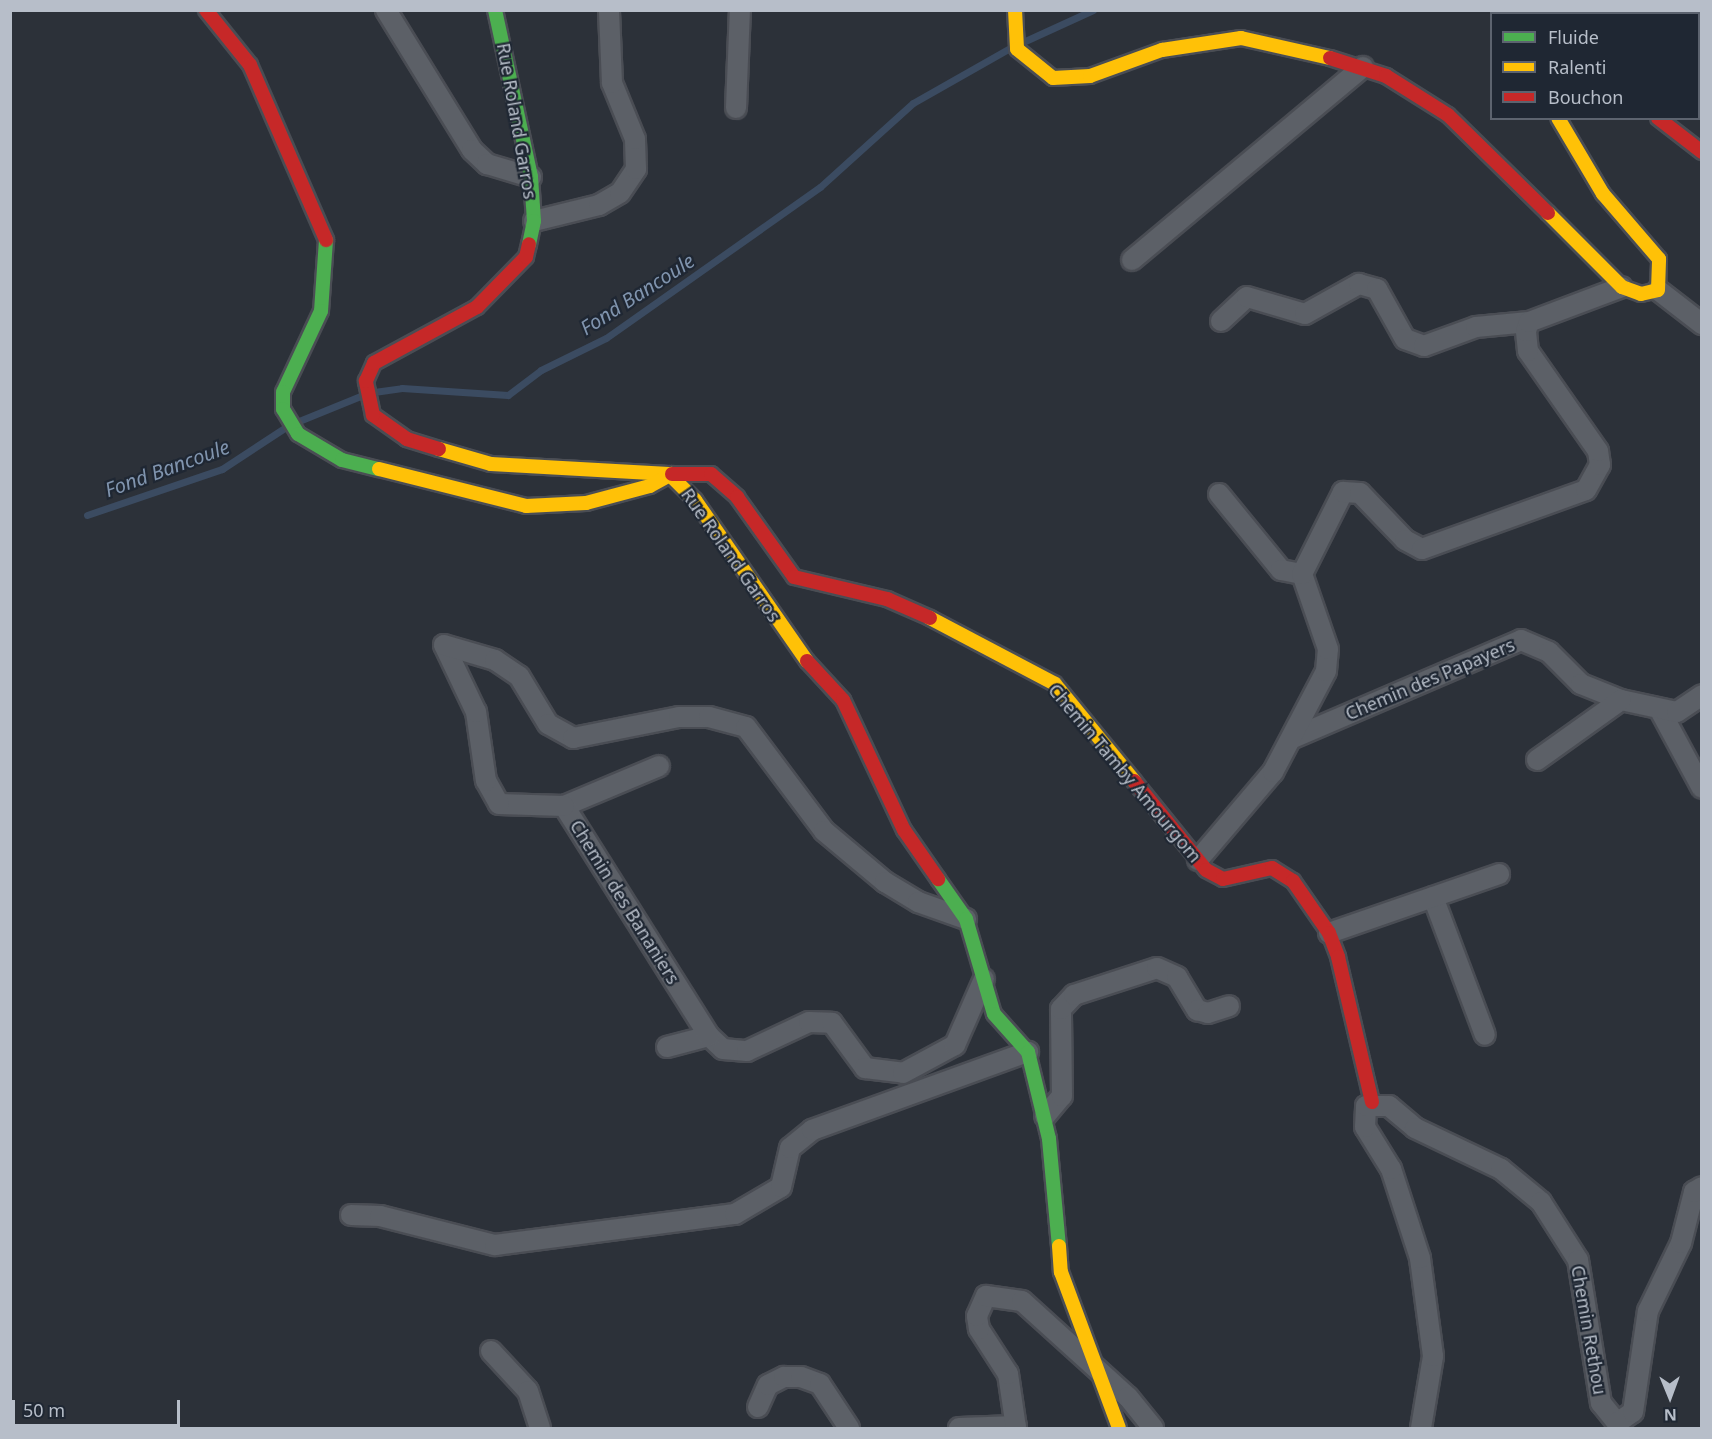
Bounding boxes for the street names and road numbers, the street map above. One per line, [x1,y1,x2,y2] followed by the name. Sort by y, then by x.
[493,41,541,201] street label: Rue Roland Garros
[677,484,785,626] street label: Rue Roland Garros
[1342,634,1518,724] street label: Chemin des Papayers
[1044,679,1206,867] street label: Chemin Tamby Amourgom
[566,816,684,988] street label: Chemin des Bananiers
[1567,1264,1611,1396] street label: Chemin Rethou

